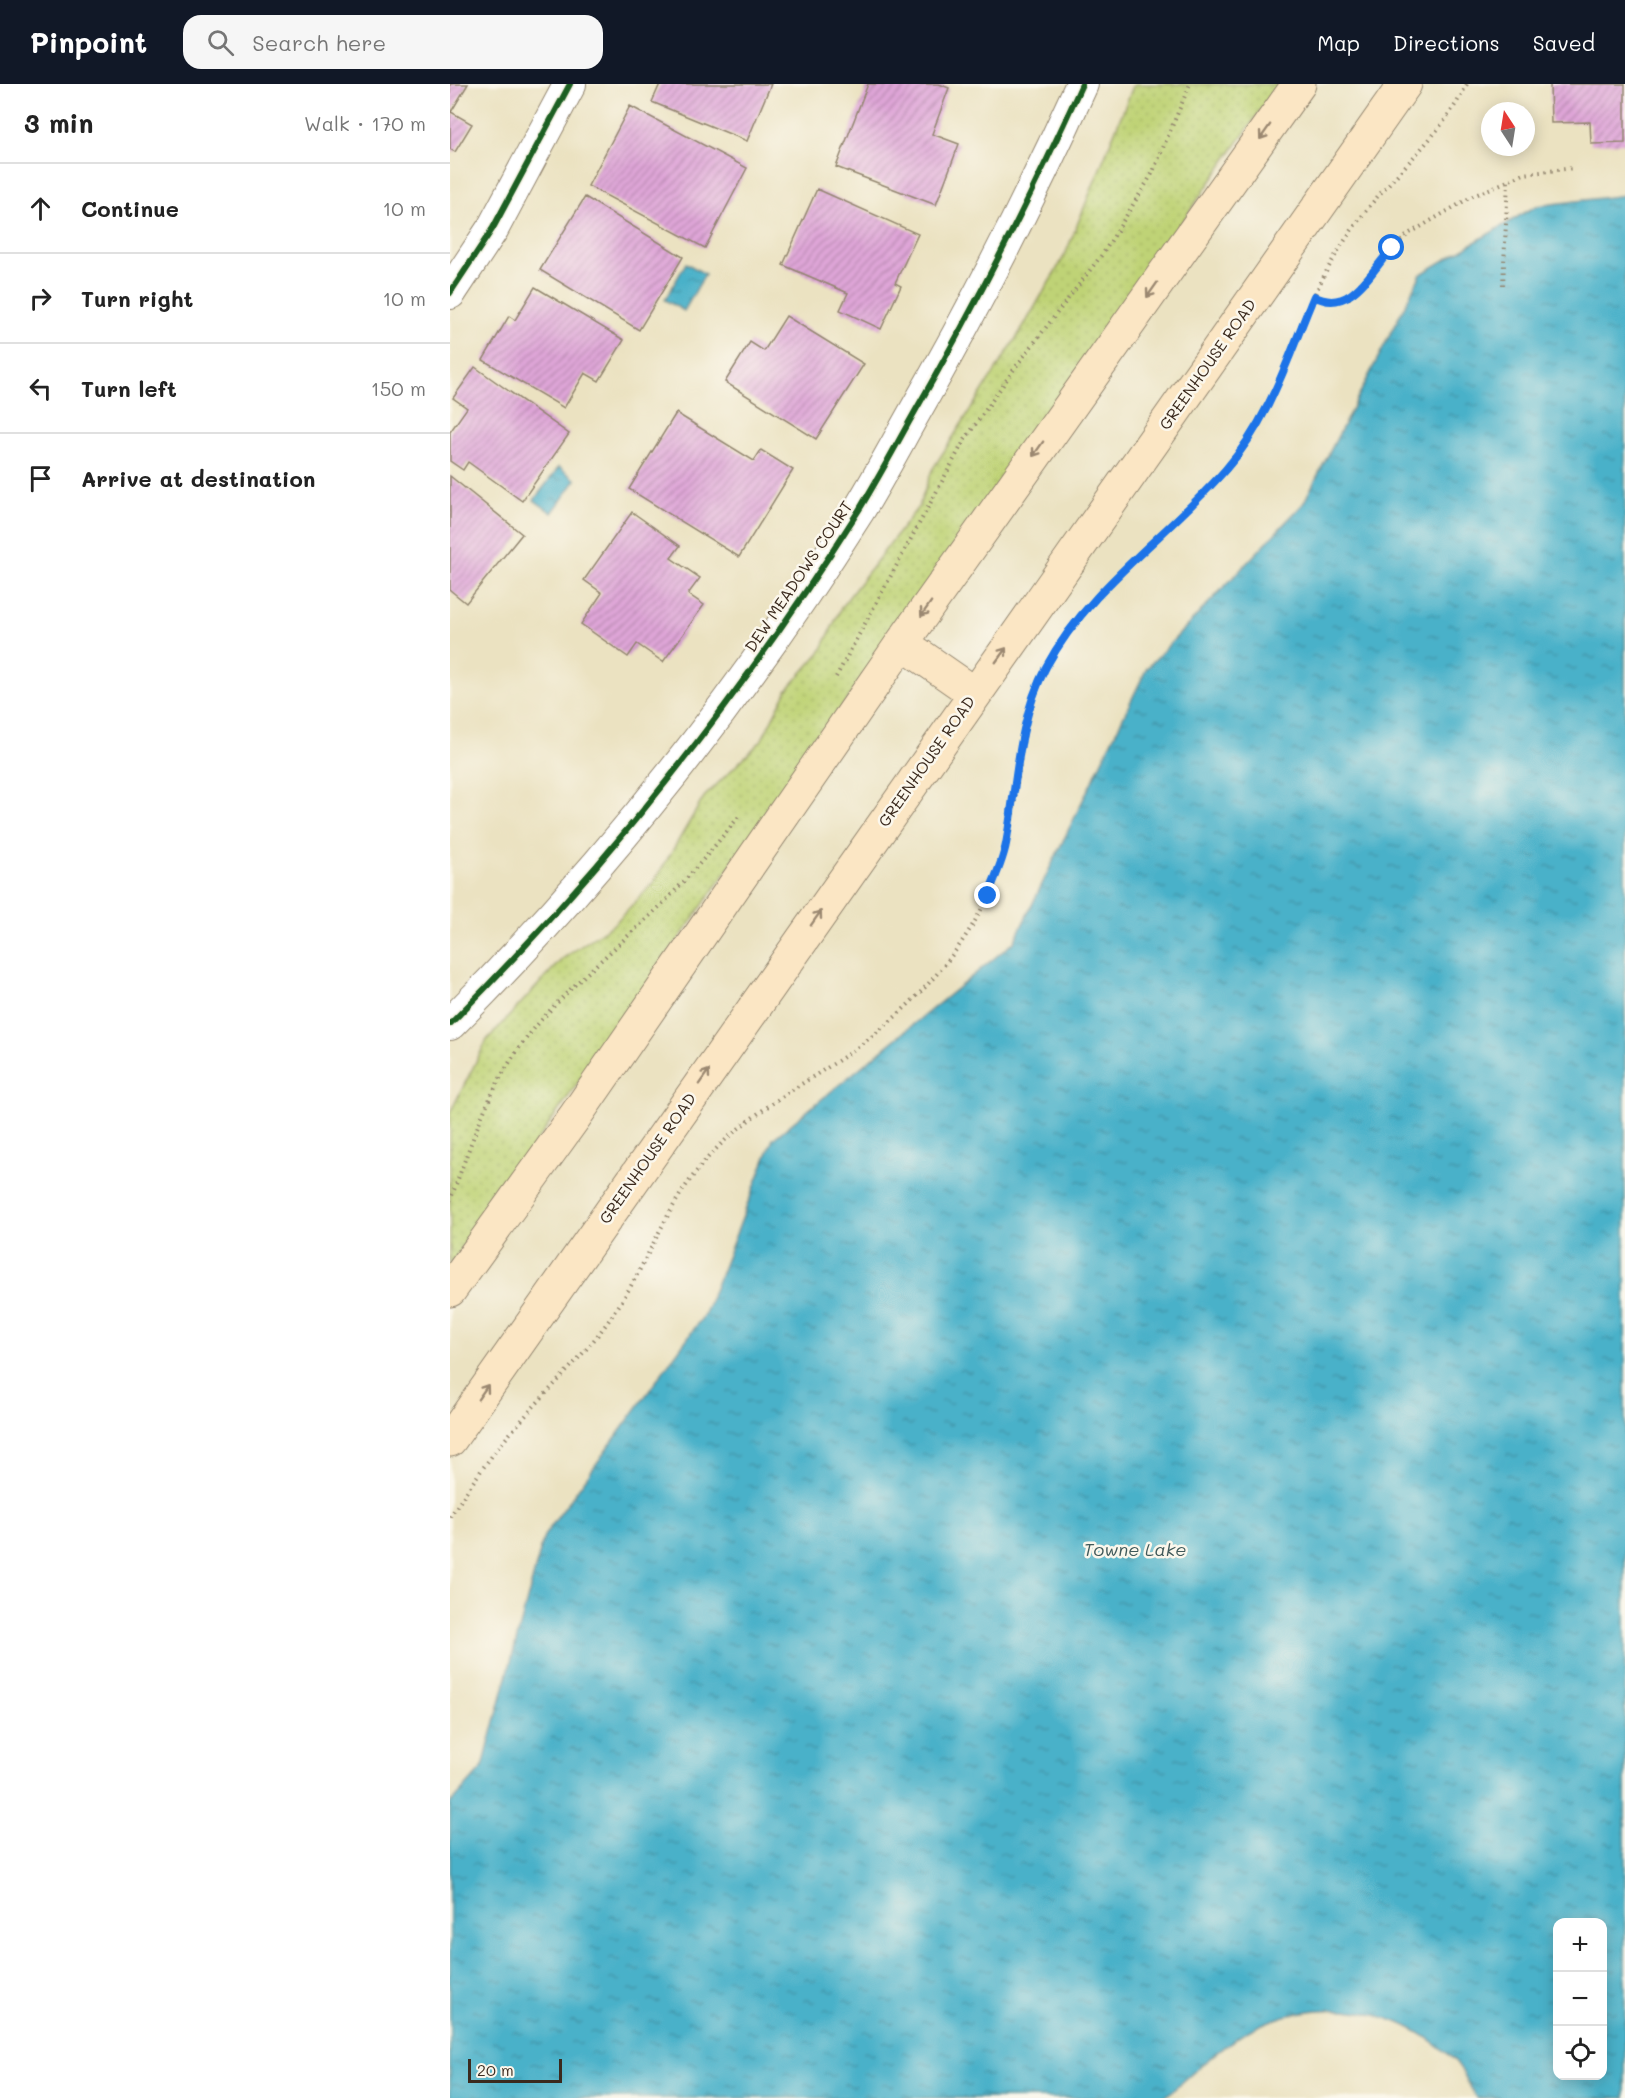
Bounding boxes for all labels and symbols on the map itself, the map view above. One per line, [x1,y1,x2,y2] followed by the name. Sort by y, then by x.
[1481,102,1535,156] north arrow
[1259,123,1271,139] one-way arrow
[1378,234,1404,260] route start
[1146,282,1158,298] one-way arrow
[1154,294,1260,434] street label: GREENHOUSE ROAD
[1032,441,1045,457] one-way arrow
[739,496,857,656] street label: DEW MEADOWS COURT
[920,600,932,616] one-way arrow
[995,648,1007,664] one-way arrow
[873,691,979,831] street label: GREENHOUSE ROAD
[974,882,1000,908] route end
[810,910,822,926] one-way arrow
[698,1070,710,1086] one-way arrow
[594,1088,700,1228] street label: GREENHOUSE ROAD
[477,1384,489,1400] one-way arrow
[1084,1537,1186,1561] water label: Towne Lake
[468,2056,562,2084] scale bar

